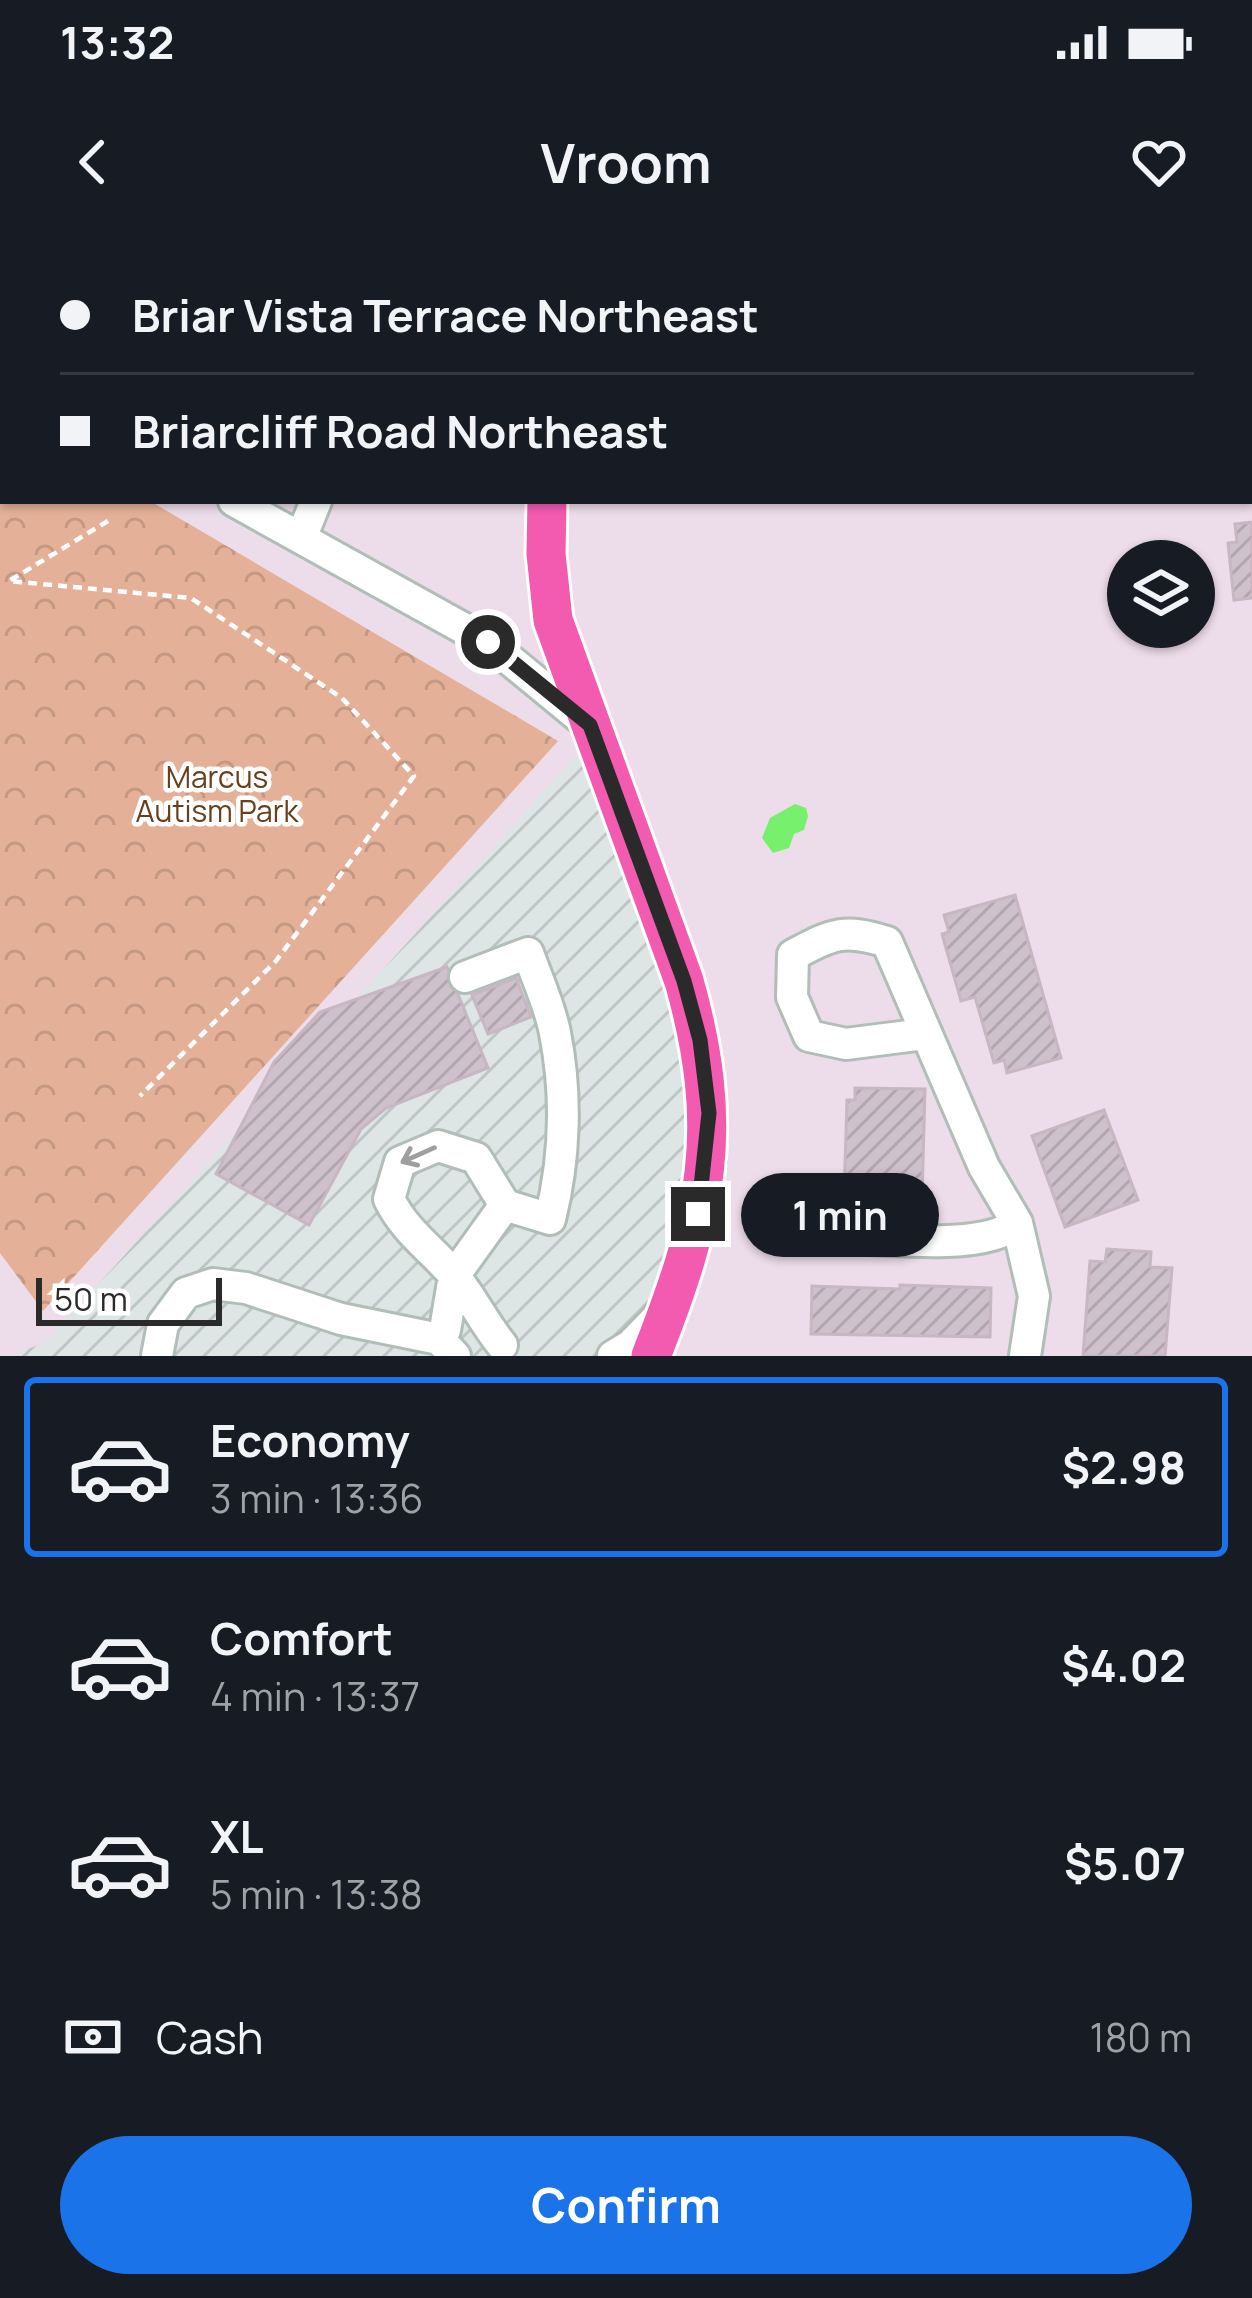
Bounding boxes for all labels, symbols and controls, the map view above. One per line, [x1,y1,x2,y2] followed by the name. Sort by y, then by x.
[60,11,174,73] text: 13:32
[541,125,711,199] text: Vroom
[60,129,126,195] icon: back
[1126,129,1192,195] icon: heart
[132,284,759,346] text: Briar Vista Terrace Northeast
[132,400,668,462] text: Briarcliff Road Northeast
[1107,540,1215,648] map controls
[1107,540,1215,648] button: layers
[461,615,515,669] route start
[136,756,300,831] park label: Marcus Autism Park
[401,1145,437,1167] one-way arrow
[740,1172,938,1256] callout: 1 min
[671,1187,725,1241] route end
[792,1188,888,1242] text: 1 min
[36,1272,222,1325] scale bar
[54,1276,128,1321] text: 50 m
[210,1409,410,1471] text: Economy
[66,1413,174,1521] icon: car
[1062,1436,1186,1498] text: $2.98
[210,1471,423,1525] text: 3 min · 13:36
[210,1607,393,1669] text: Comfort
[66,1611,174,1719] icon: car
[1061,1634,1186,1696] text: $4.02
[210,1669,420,1723] text: 4 min · 13:37
[210,1805,264,1867] text: XL
[66,1809,174,1917] icon: car
[1064,1832,1186,1894] text: $5.07
[210,1867,423,1921] text: 5 min · 13:38
[60,2004,126,2070] icon: cash
[156,2006,264,2068] text: Cash
[1089,2010,1192,2064] text: 180 m
[60,2136,1192,2274] button: Confirm

